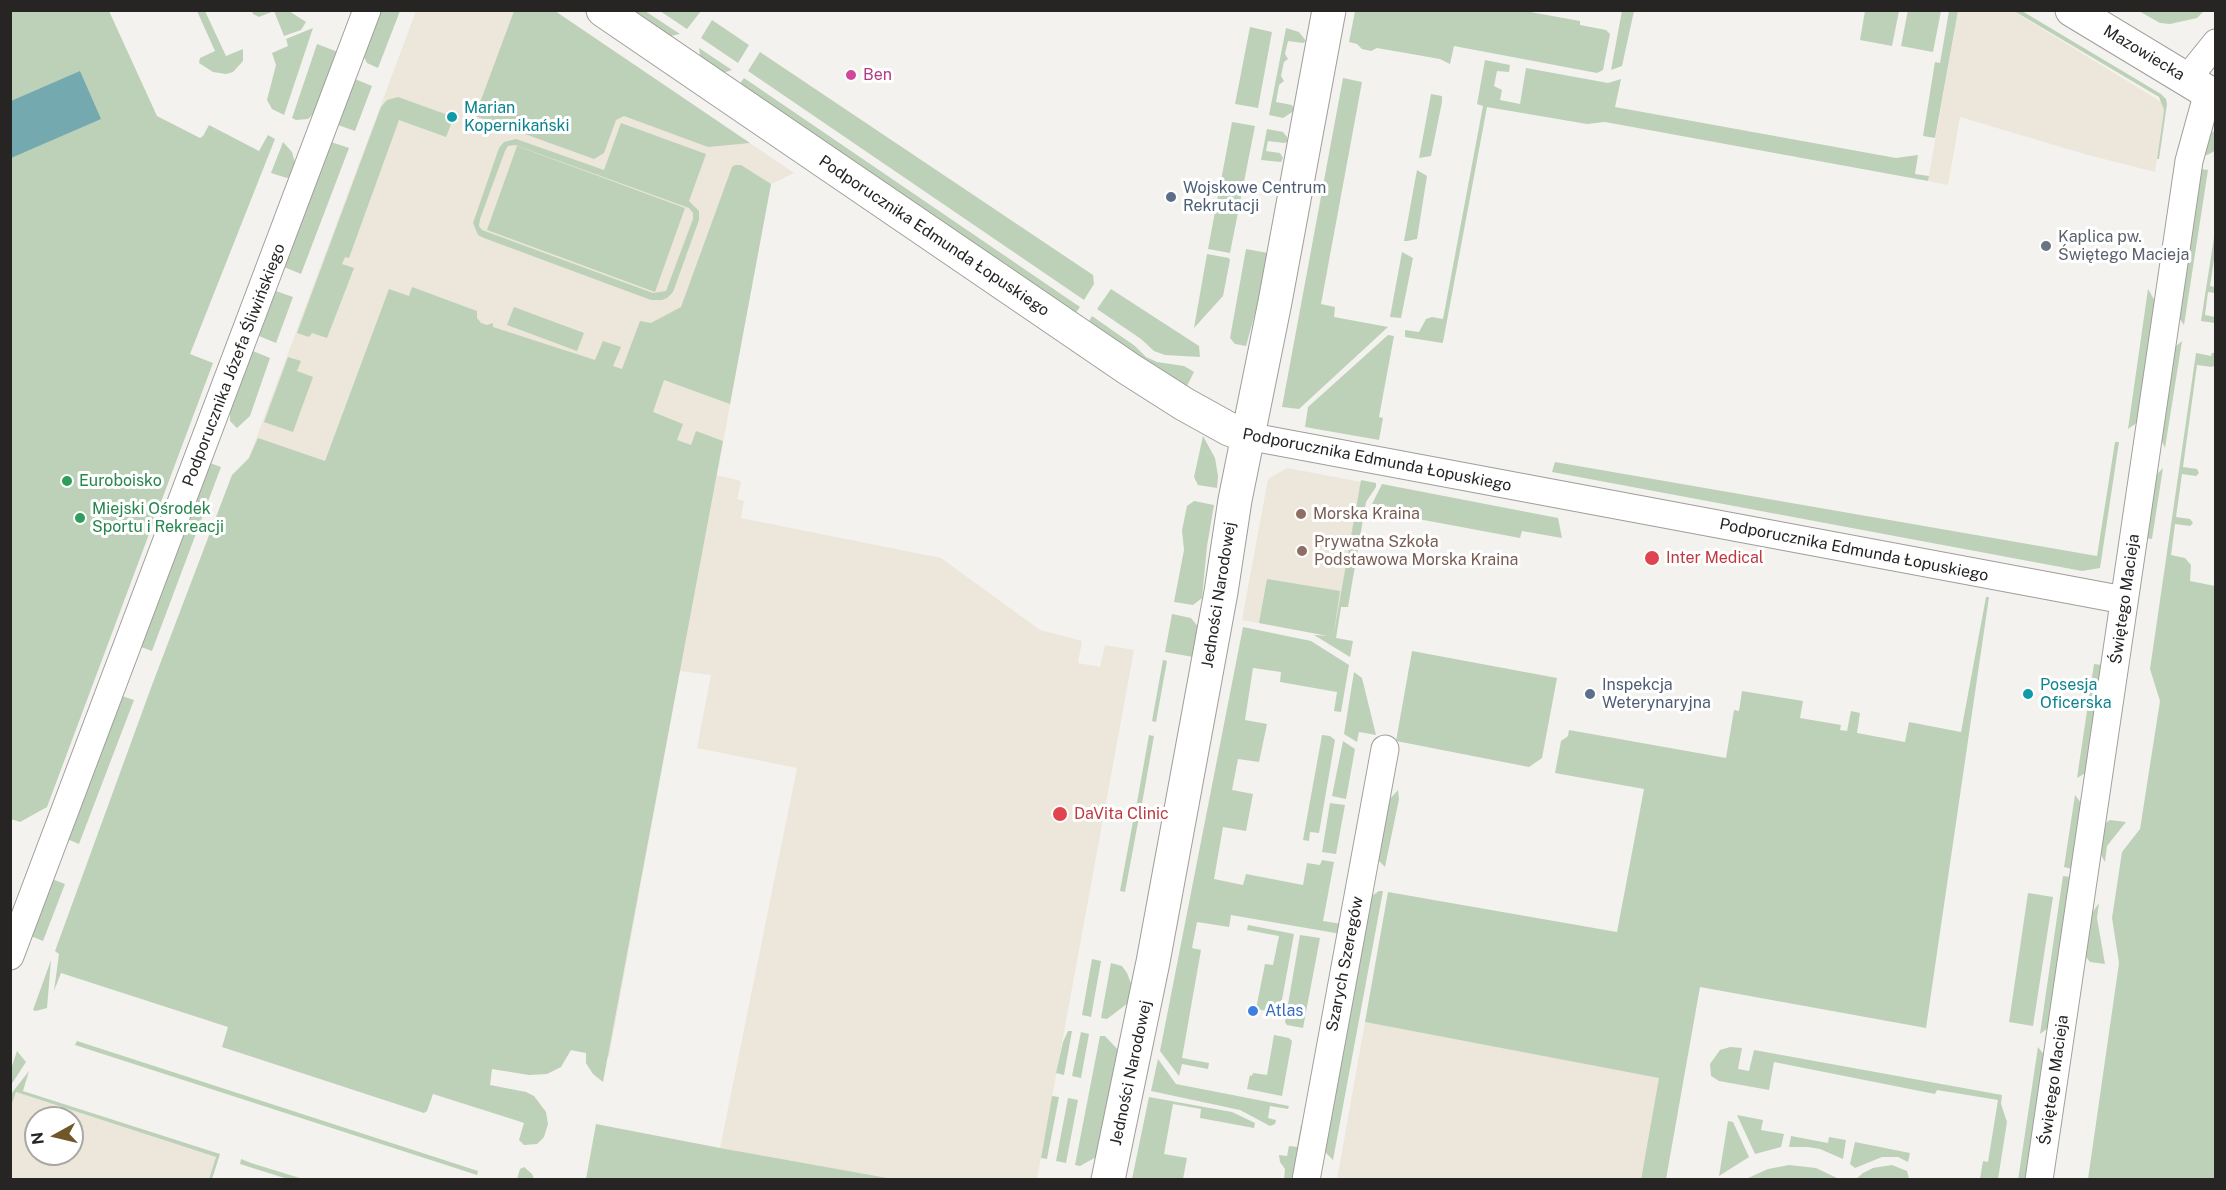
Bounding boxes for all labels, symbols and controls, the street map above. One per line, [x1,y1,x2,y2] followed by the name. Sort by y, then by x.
[2100,21,2188,85] street label: Mazowiecka
[863,65,892,85] place label: Ben
[844,68,858,82] marker: Ben
[464,98,569,136] place label: Marian Kopernikański
[445,110,459,124] marker: Marian Kopernikański
[815,152,1053,320] street label: Podporucznika Edmunda Łopuskiego
[1183,178,1326,216] place label: Wojskowe Centrum Rekrutacji
[1164,190,1178,204] marker: Wojskowe Centrum Rekrutacji
[2058,227,2189,265] place label: Kaplica pw. Świętego Macieja
[2039,239,2053,253] marker: Kaplica pw. Świętego Macieja
[179,241,289,489] street label: Podporucznika Józefa Śliwińskiego
[1241,424,1513,496] street label: Podporucznika Edmunda Łopuskiego
[79,471,162,491] place label: Euroboisko
[60,474,74,488] marker: Euroboisko
[92,499,224,537] place label: Miejski Ośrodek Sportu i Rekreacji
[1313,504,1420,524] place label: Morska Kraina
[1294,507,1308,521] marker: Morska Kraina
[73,511,87,525] marker: Miejski Ośrodek Sportu i Rekreacji
[1718,514,1990,586] street label: Podporucznika Edmunda Łopuskiego
[1198,521,1240,669] street label: Jedności Narodowej
[1314,532,1518,570] place label: Prywatna Szkoła Podstawowa Morska Kraina
[2106,533,2144,665] street label: Świętego Macieja
[1295,544,1309,558] marker: Prywatna Szkoła Podstawowa Morska Kraina
[1666,548,1764,568] place label: Inter Medical
[1643,549,1661,567] marker: Inter Medical
[1602,675,1711,713] place label: Inspekcja Weterynaryjna
[2040,675,2112,713] place label: Posesja Oficerska
[1583,687,1597,701] marker: Inspekcja Weterynaryjna
[2021,687,2035,701] marker: Posesja Oficerska
[1074,804,1169,824] place label: DaVita Clinic
[1051,805,1069,823] marker: DaVita Clinic
[1322,895,1368,1033] street label: Szarych Szeregów
[1106,999,1156,1147] street label: Jedności Narodowej
[1265,1001,1303,1021] place label: Atlas
[1246,1004,1260,1018] marker: Atlas
[2035,1014,2073,1146] street label: Świętego Macieja
[24,1106,84,1166] north arrow
[27,1131,48,1146] text: N

